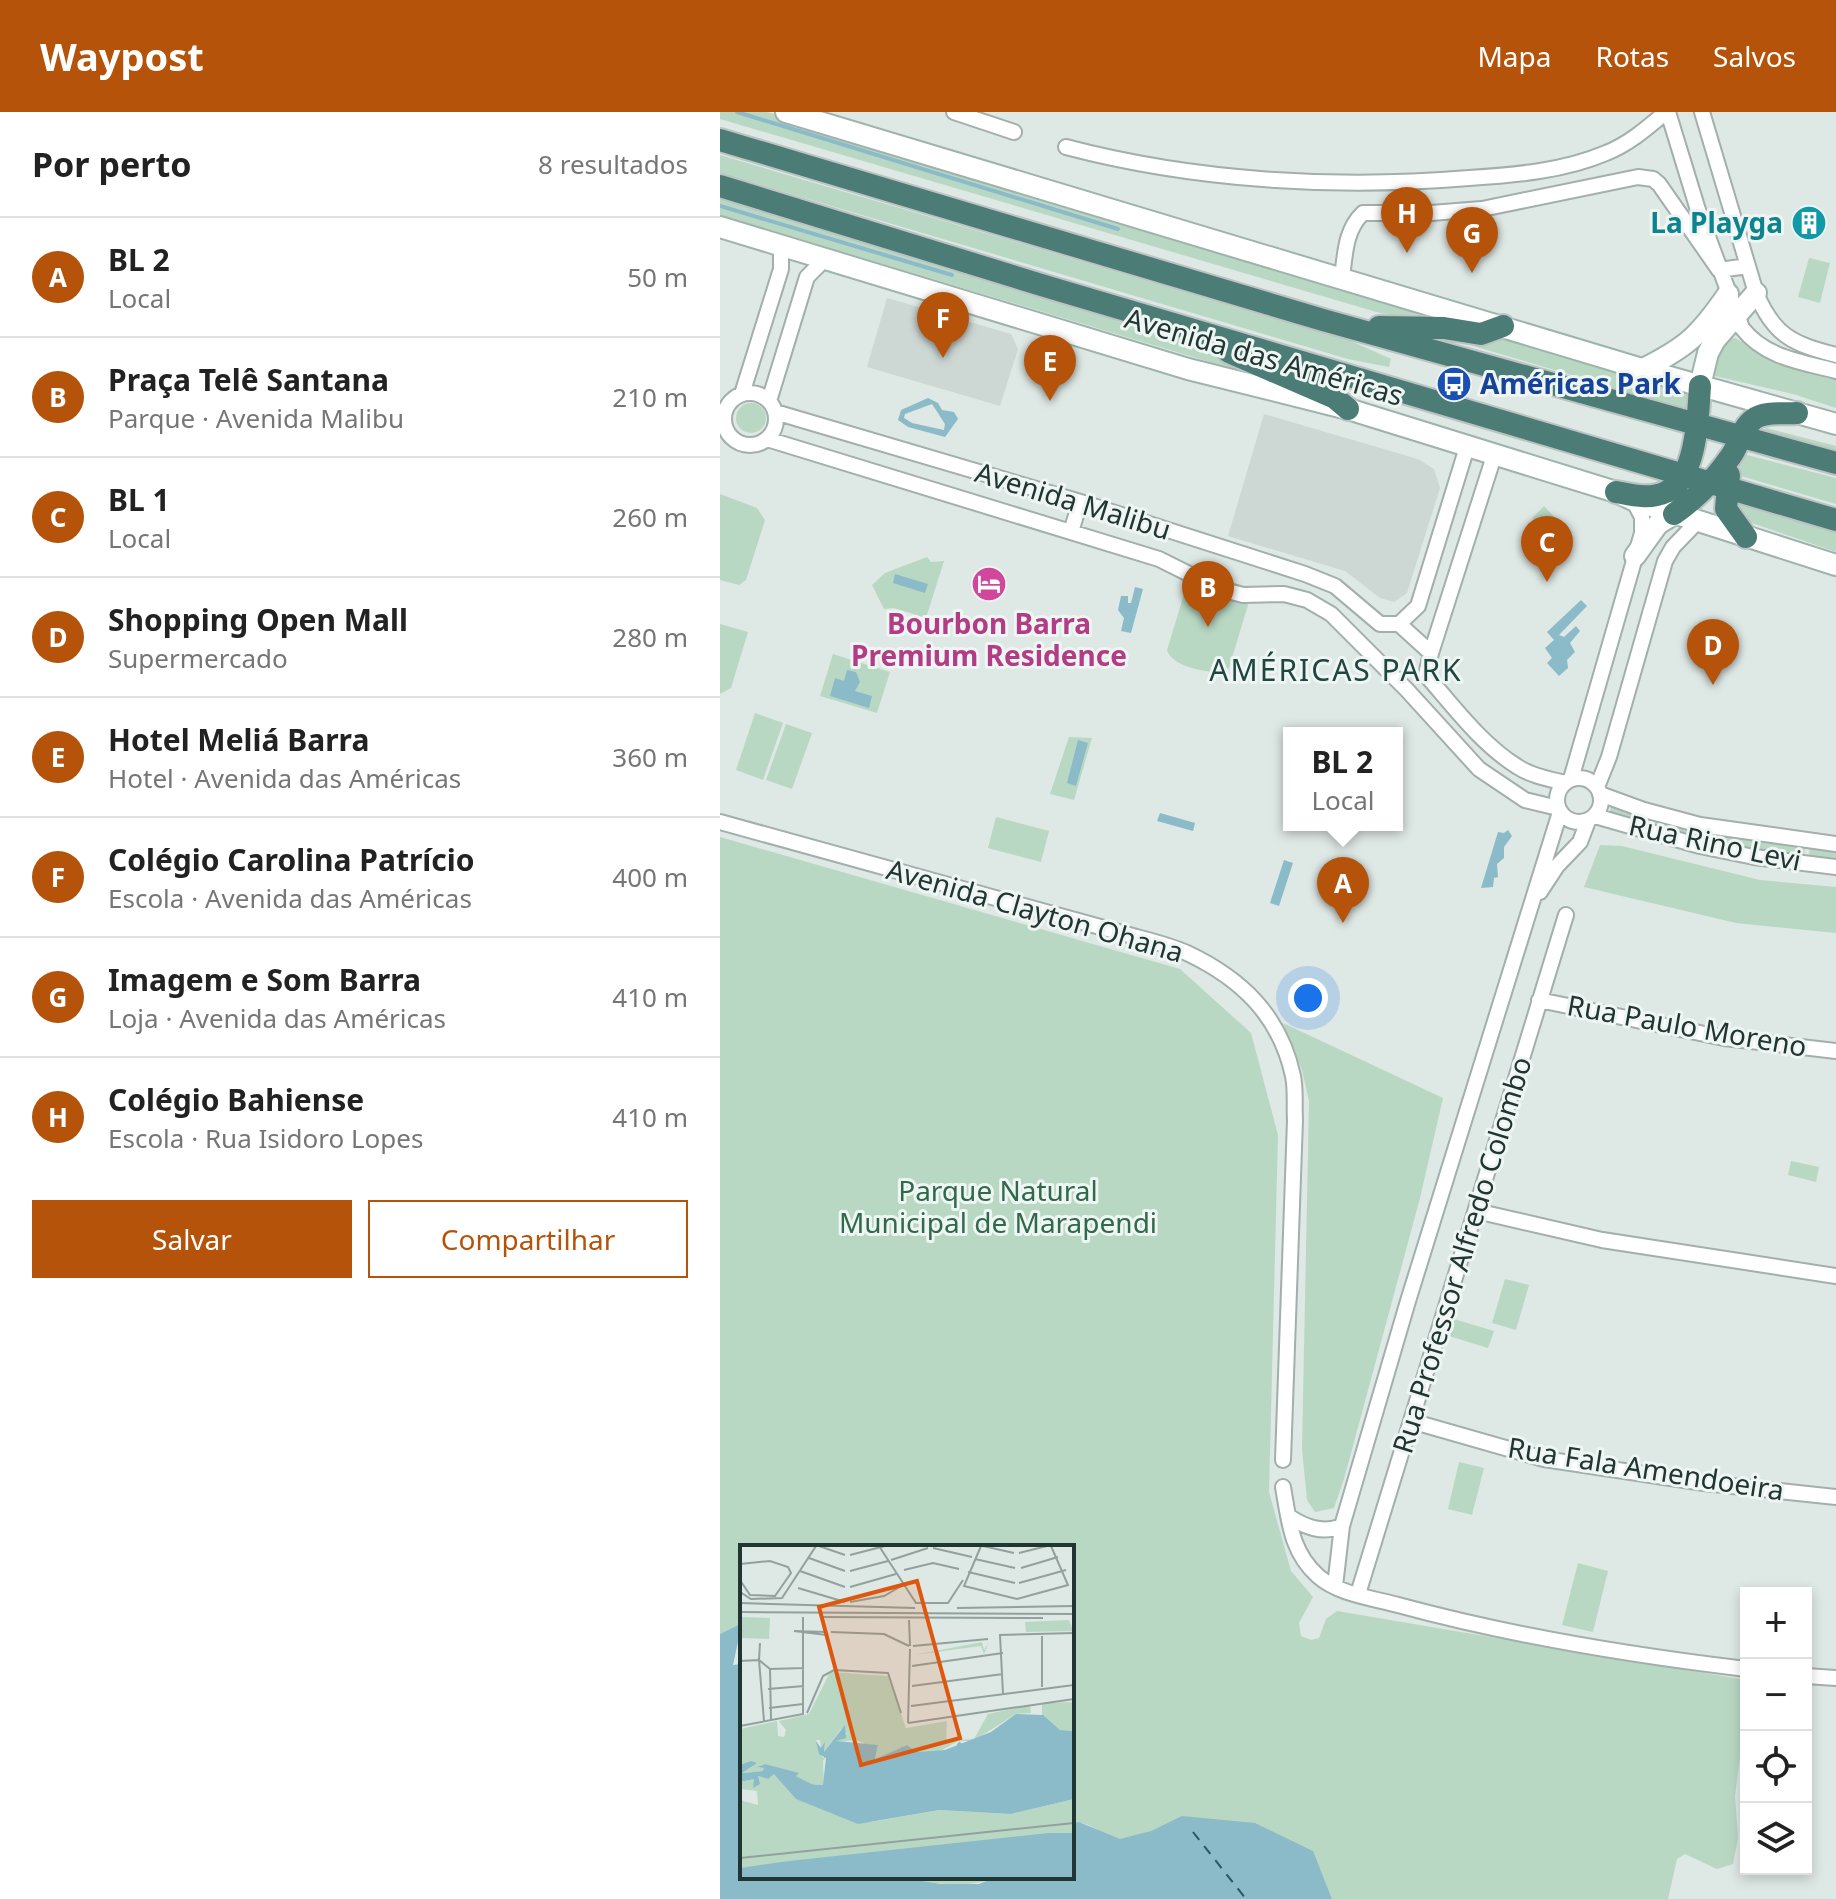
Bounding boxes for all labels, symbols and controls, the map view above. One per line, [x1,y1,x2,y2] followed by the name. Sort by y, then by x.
[40,30,204,82] text: Waypost
[1477,37,1552,75] text: Mapa
[1596,37,1669,75] text: Rotas
[1713,37,1796,75] text: Salvos
[32,141,191,187] text: Por perto
[538,146,688,182] text: 8 resultados
[1381,187,1433,253] pin: H
[1650,203,1783,241] place label: La Playga
[1790,204,1828,242] building icon: La Playga
[1446,207,1498,273] pin: G
[108,239,170,280] text: BL 2
[49,259,67,295] text: A
[627,259,688,295] text: 50 m
[108,280,171,316] text: Local
[917,292,969,358] pin: F
[1121,298,1408,414] street label: Avenida das Américas
[1024,335,1076,401] pin: E
[108,359,389,400] text: Praça Telê Santana
[1480,364,1682,402] place label: Américas Park
[1435,365,1473,403] bus stop icon: Américas Park
[49,379,67,415] text: B
[612,379,688,415] text: 210 m
[108,400,404,436] text: Parque · Avenida Malibu
[971,452,1176,548] street label: Avenida Malibu
[108,479,170,520] text: BL 1
[50,499,66,535] text: C
[612,499,688,535] text: 260 m
[1521,516,1573,582] pin: C
[108,520,171,556] text: Local
[1182,561,1234,627] pin: B
[970,565,1008,603] hotel icon: Bourbon Barra Premium Residence
[108,599,408,640] text: Shopping Open Mall
[851,604,1127,674] place label: Bourbon Barra Premium Residence
[48,619,68,655] text: D
[612,619,688,655] text: 280 m
[1687,619,1739,685] pin: D
[108,640,288,676] text: Supermercado
[1209,649,1463,690] district label: AMÉRICAS PARK
[108,719,369,760] text: Hotel Meliá Barra
[1283,727,1403,831] popup
[51,739,65,775] text: E
[612,739,688,775] text: 360 m
[1311,741,1373,782] text: BL 2
[108,760,461,796] text: Hotel · Avenida das Américas
[1311,782,1375,818] text: Local
[1626,805,1805,879] street label: Rua Rino Levi
[108,839,475,880] text: Colégio Carolina Patrício
[882,849,1188,971] street label: Avenida Clayton Ohana
[1317,857,1369,923] pin: A
[51,859,65,895] text: F
[612,859,688,895] text: 400 m
[108,880,472,916] text: Escola · Avenida das Américas
[108,959,421,1000] text: Imagem e Som Barra
[1288,978,1328,1018] your location
[49,979,67,1015] text: G
[612,979,688,1015] text: 410 m
[1564,985,1810,1065] street label: Rua Paulo Moreno
[108,1000,446,1036] text: Loja · Avenida das Américas
[1383,1052,1540,1458] street label: Rua Professor Alfredo Colombo
[108,1079,364,1120] text: Colégio Bahiense
[48,1099,68,1135] text: H
[612,1099,688,1135] text: 410 m
[108,1120,423,1156] text: Escola · Rua Isidoro Lopes
[839,1171,1157,1241] park label: Parque Natural Municipal de Marapendi
[32,1200,352,1278] button: Salvar
[368,1200,688,1278] button: Compartilhar
[1505,1427,1787,1509] street label: Rua Fala Amendoeira
[740,1545,1074,1879] inset map
[1740,1587,1812,1875] map controls
[1740,1587,1812,1659] button: +
[1740,1659,1812,1731] button: −
[1740,1731,1812,1803] button: locate
[1740,1803,1812,1875] button: layers

